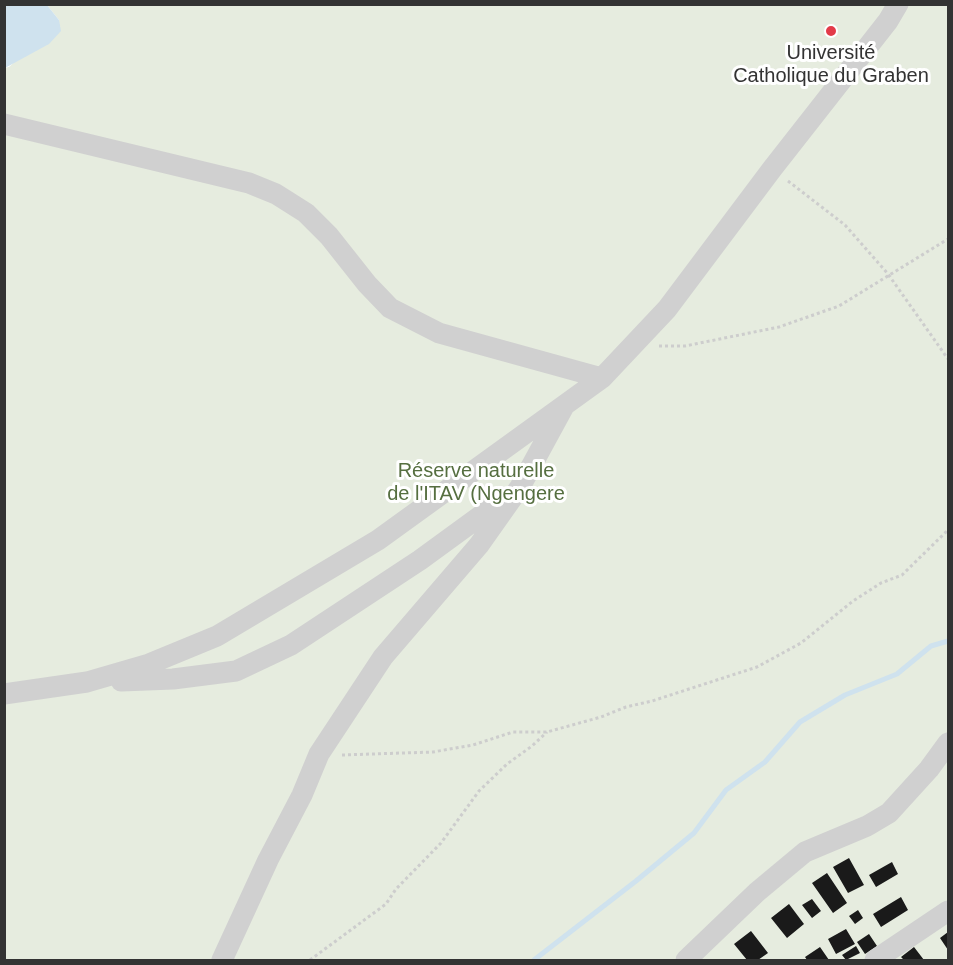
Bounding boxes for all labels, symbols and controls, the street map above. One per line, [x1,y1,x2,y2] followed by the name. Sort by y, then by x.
[824,24,838,38] marker: Université Catholique du Graben
[733,41,929,88] place label: Université Catholique du Graben
[387,459,565,506] park label: Réserve naturelle de l'ITAV (Ngengere

